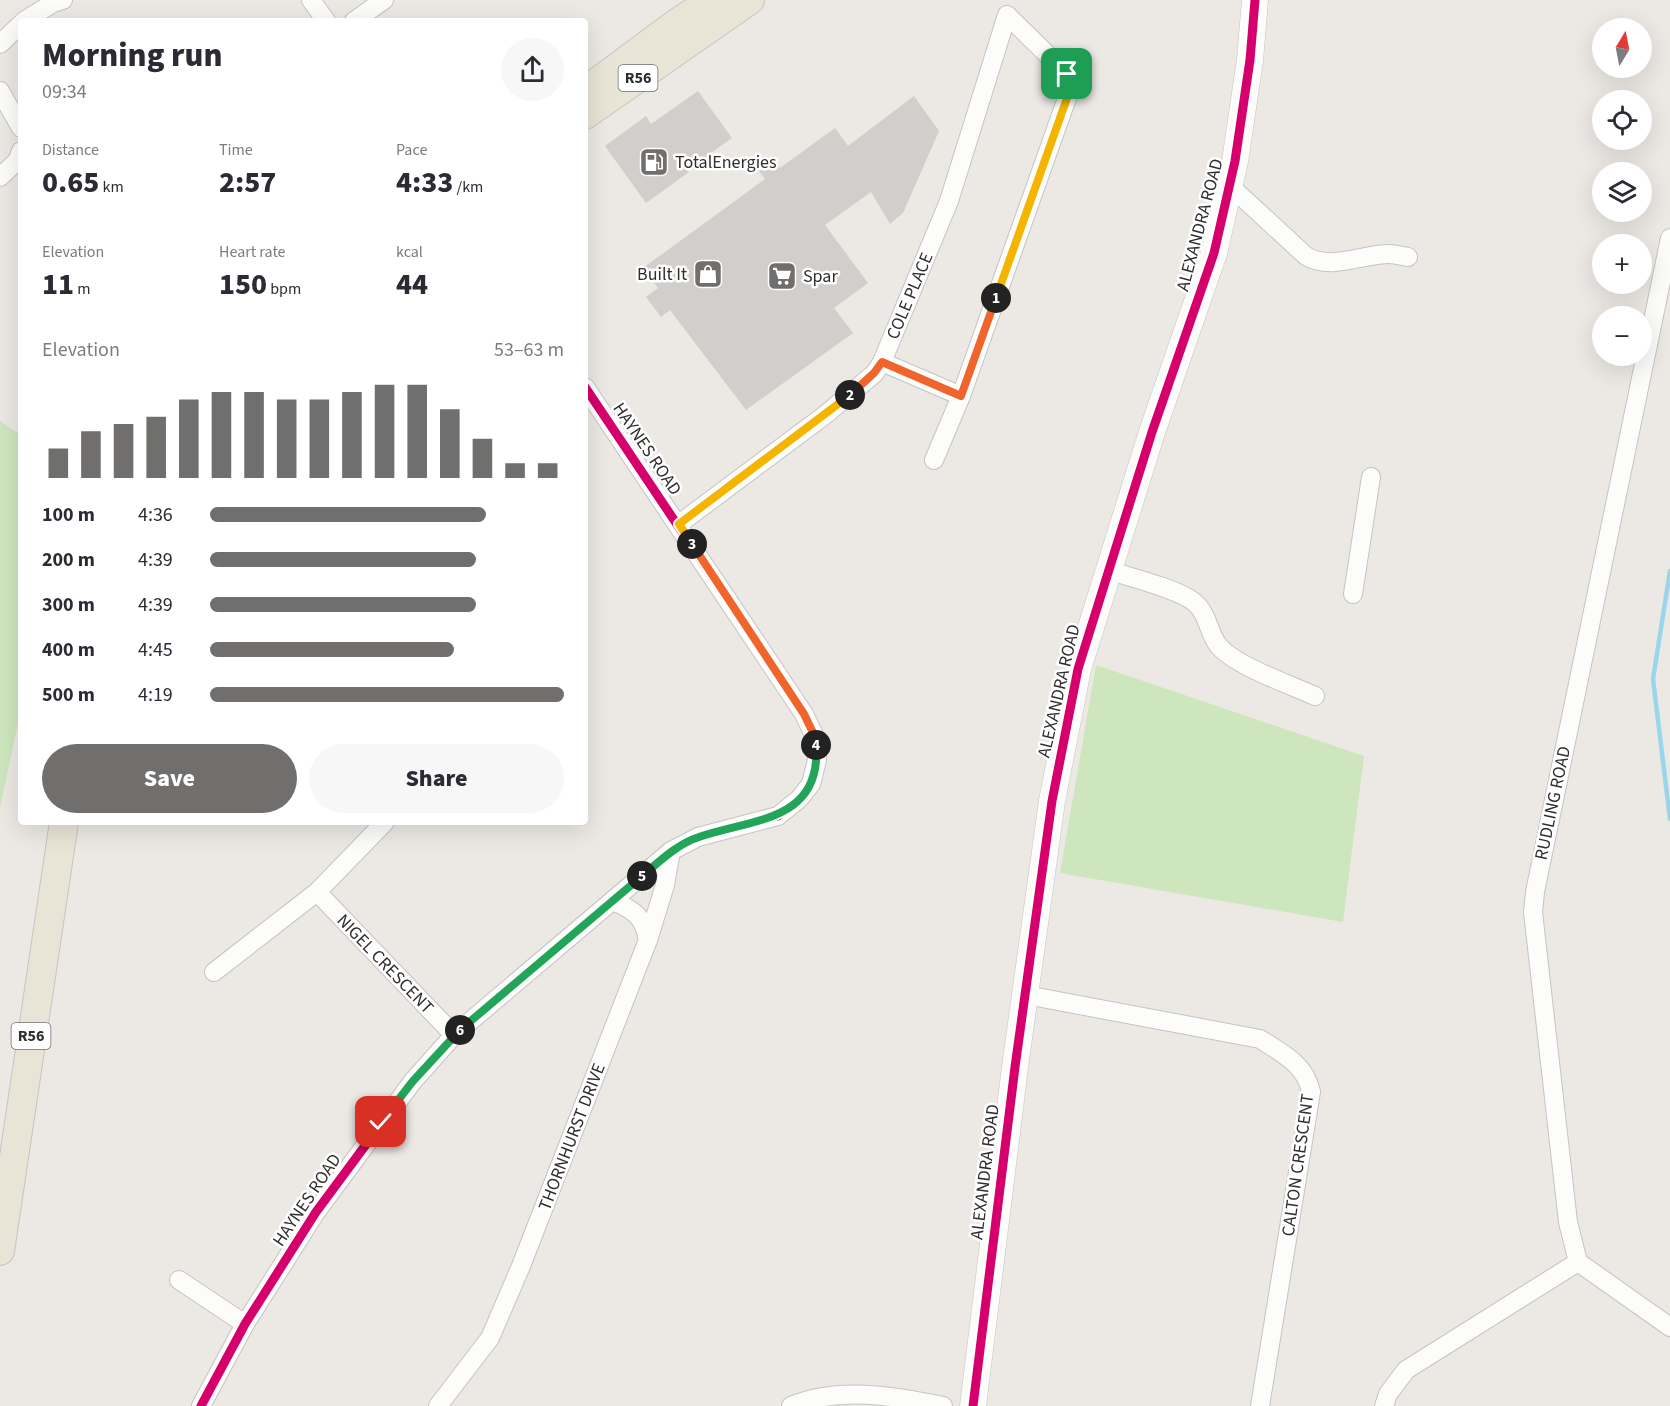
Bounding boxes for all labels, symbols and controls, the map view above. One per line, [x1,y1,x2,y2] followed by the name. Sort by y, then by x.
[1592,18,1652,78] north arrow
[1592,18,1652,366] map controls
[42,32,222,79] text: Morning run
[501,38,564,101] button: share
[1041,48,1092,99] pin
[1050,57,1083,90] icon: arrive
[618,65,658,91] road number: R56
[42,78,87,106] text: 09:34
[1592,90,1652,150] button: locate
[42,139,99,161] text: Distance
[219,139,253,161] text: Time
[396,139,427,161] text: Pace
[638,146,670,178] fuel station icon: TotalEnergies
[675,150,777,175] place label: TotalEnergies
[1170,156,1230,294] street label: ALEXANDRA ROAD
[42,161,99,204] text: 0.65
[219,161,276,204] text: 2:57
[396,161,453,204] text: 4:33
[1592,162,1652,222] button: layers
[99,176,124,198] text: km
[453,176,483,198] text: /km
[1592,234,1652,294] button: +
[42,241,104,263] text: Elevation
[219,241,286,263] text: Heart rate
[396,241,423,263] text: kcal
[881,249,939,343] street label: COLE PLACE
[692,258,724,290] shop icon: Built It
[766,260,798,292] supermarket icon: Spar
[637,262,687,287] place label: Built It
[42,263,74,306] text: 11
[219,263,267,306] text: 150
[396,263,428,306] text: 44
[803,264,838,289] place label: Spar
[74,278,91,300] text: m
[267,278,301,300] text: bpm
[981,283,1011,313] pin: 1
[992,287,1000,309] text: 1
[1592,306,1652,366] button: −
[42,336,120,364] text: Elevation
[494,336,564,364] text: 53–63 m
[835,380,865,410] pin: 2
[846,384,854,406] text: 2
[607,398,687,500] street label: HAYNES ROAD
[42,501,95,529] text: 100 m
[138,501,173,529] text: 4:36
[677,529,707,559] pin: 3
[688,533,696,555] text: 3
[42,546,95,574] text: 200 m
[138,546,173,574] text: 4:39
[42,591,95,619] text: 300 m
[138,591,173,619] text: 4:39
[1032,622,1086,760] street label: ALEXANDRA ROAD
[42,636,95,664] text: 400 m
[138,636,173,664] text: 4:45
[42,681,95,709] text: 500 m
[138,681,173,709] text: 4:19
[801,730,831,760] pin: 4
[812,734,820,756] text: 4
[42,744,297,813] button: Save
[309,744,564,813] button: Share
[1529,744,1577,862] street label: RUDLING ROAD
[627,861,657,891] pin: 5
[638,865,646,887] text: 5
[331,909,439,1020] street label: NIGEL CRESCENT
[445,1015,475,1045] pin: 6
[456,1019,464,1041] text: 6
[12,1023,51,1049] road number: R56
[532,1060,612,1214] street label: THORNHURST DRIVE
[1276,1092,1320,1238] street label: CALTON CRESCENT
[355,1096,406,1147] pin
[964,1103,1006,1241] street label: ALEXANDRA ROAD
[364,1105,397,1138] icon: check
[267,1149,347,1251] street label: HAYNES ROAD

